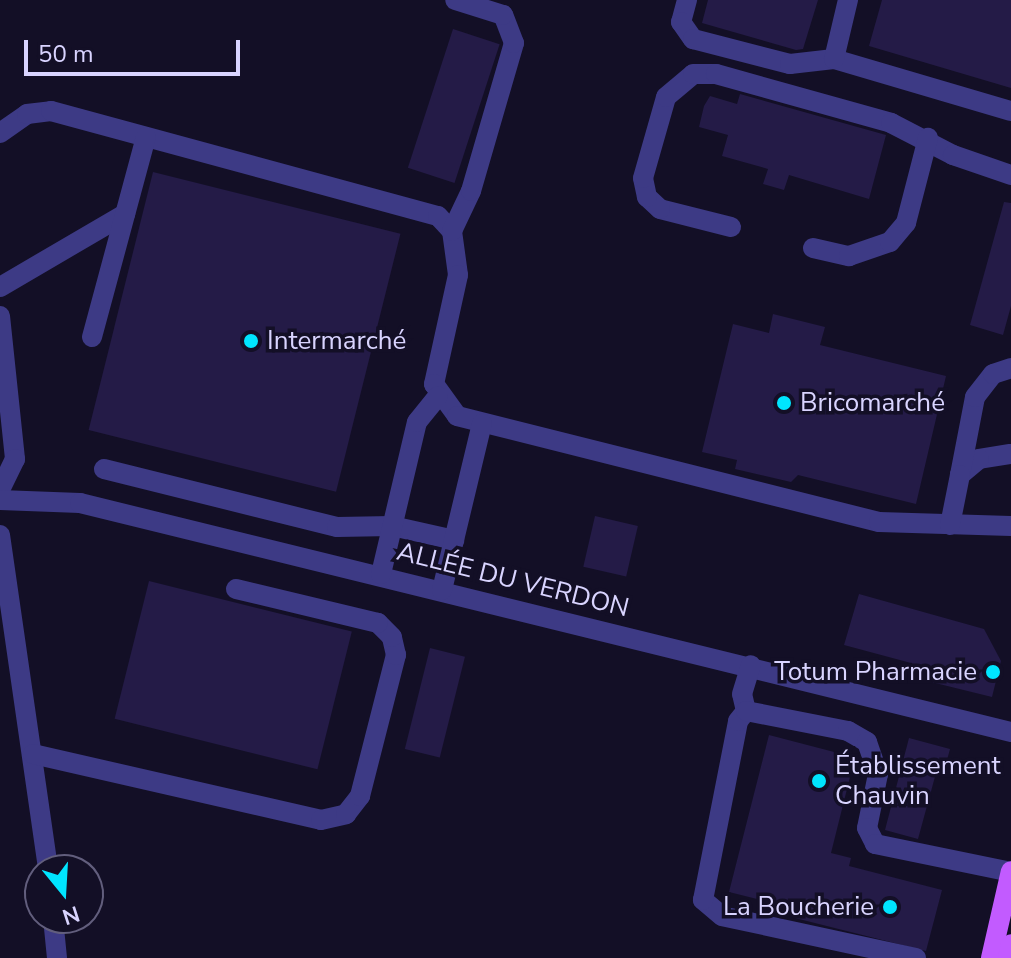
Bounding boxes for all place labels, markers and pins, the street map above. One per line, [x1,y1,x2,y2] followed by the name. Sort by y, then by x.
[267,325,406,357] place label: Intermarché
[242,332,260,350] marker: Intermarché
[800,387,945,419] place label: Bricomarché
[775,394,793,412] marker: Bricomarché
[774,656,977,688] place label: Totum Pharmacie
[984,663,1002,681] marker: Totum Pharmacie
[835,750,1001,812] place label: Établissement Chauvin
[810,772,828,790] marker: Établissement Chauvin
[723,891,874,923] place label: La Boucherie
[881,898,899,916] marker: La Boucherie

